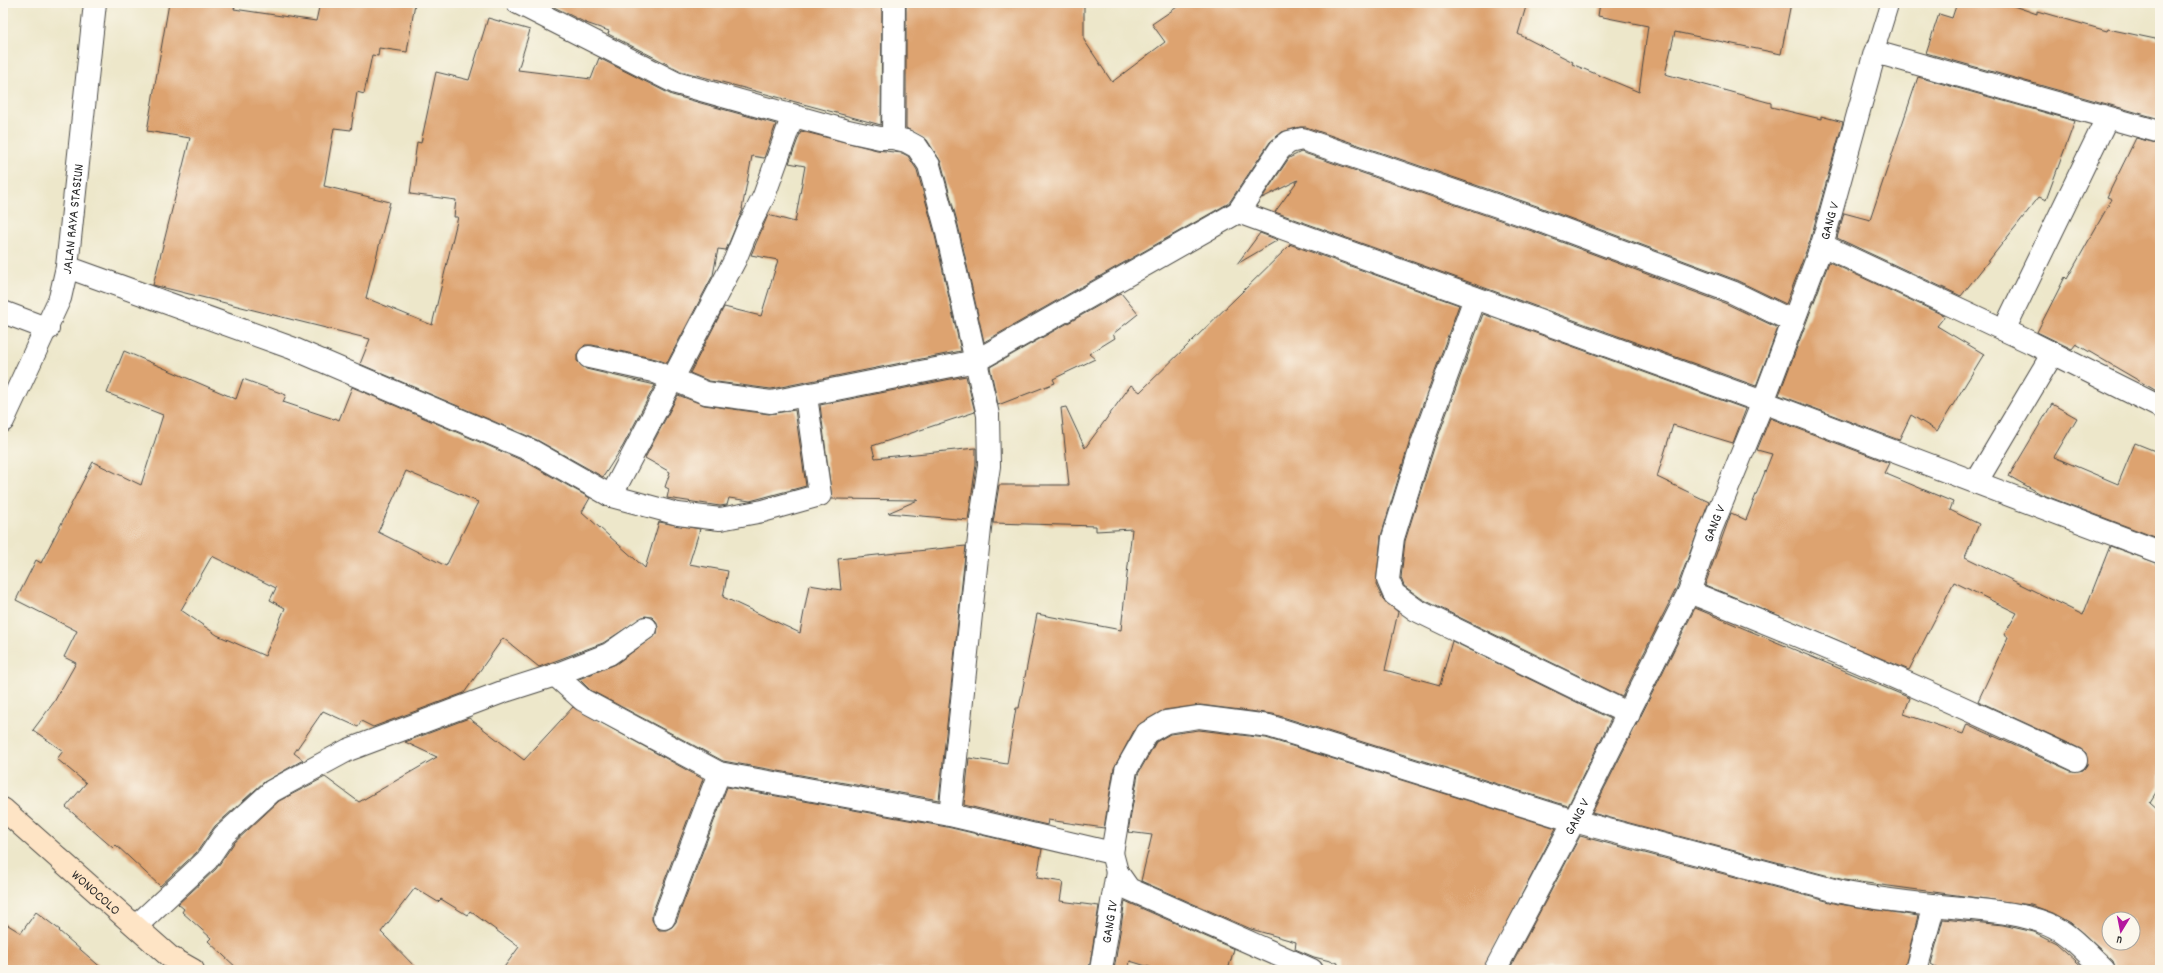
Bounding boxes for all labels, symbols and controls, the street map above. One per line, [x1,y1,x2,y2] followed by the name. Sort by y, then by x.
[58,163,90,276] street label: JALAN RAYA STASIUN
[1816,199,1845,242] street label: GANG V
[1699,502,1732,545] street label: GANG V
[1560,795,1596,839] street label: GANG V
[66,866,124,921] street label: WONOCOLO
[1098,899,1124,945] street label: GANG IV
[2101,911,2141,951] north arrow
[2116,931,2124,947] text: U

